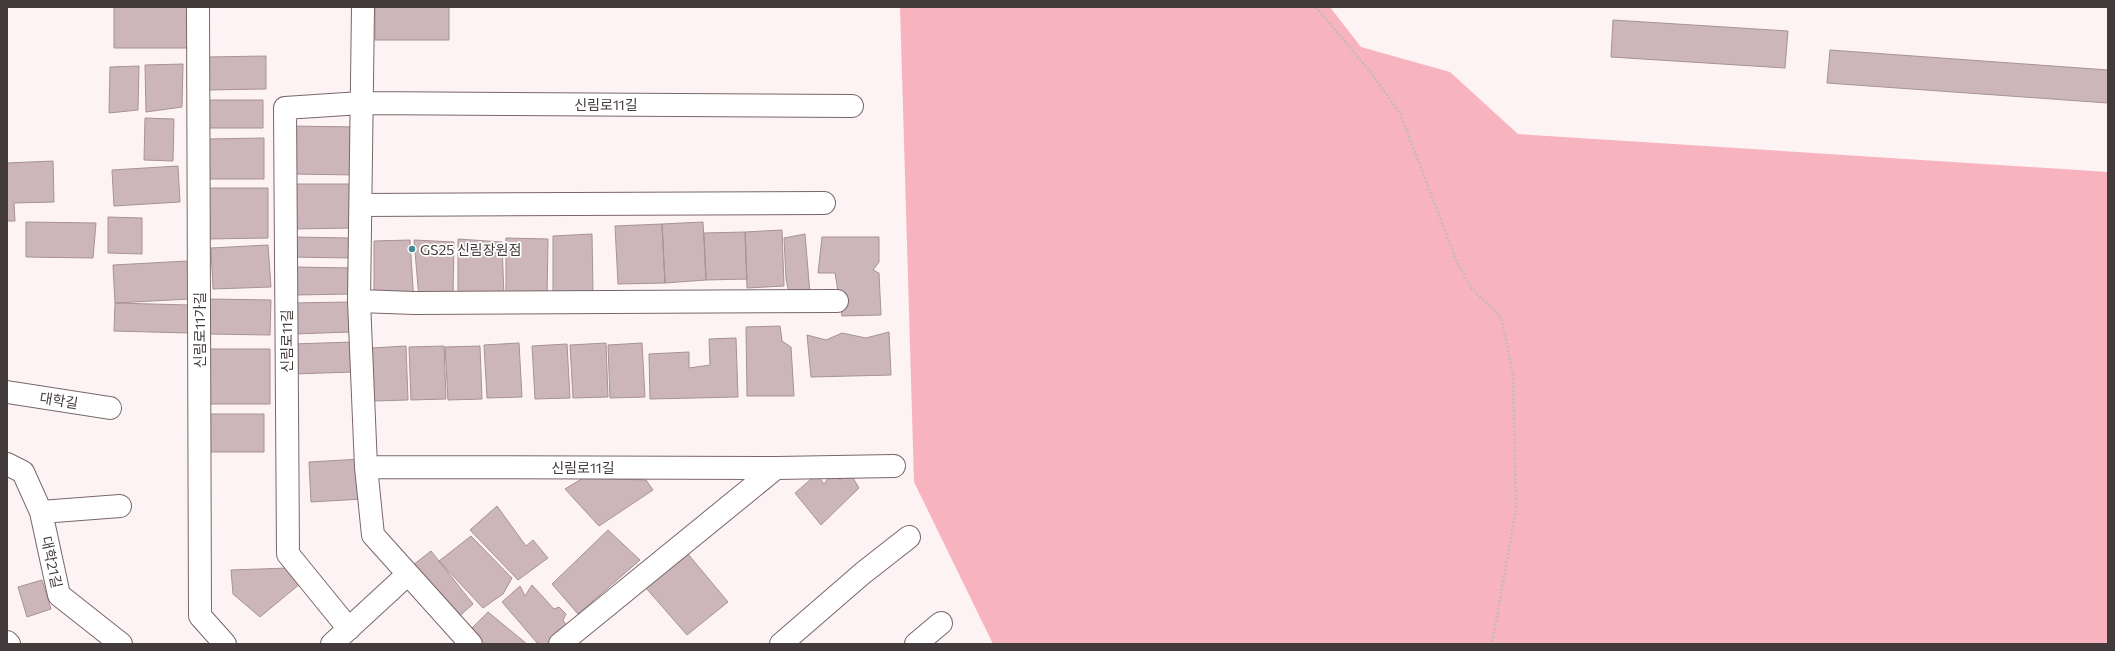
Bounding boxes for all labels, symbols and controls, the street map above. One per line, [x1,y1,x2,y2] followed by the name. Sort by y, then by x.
[574,96,638,113] street label: 신림로11길
[420,241,521,258] place label: GS25 신림장원점
[407,244,417,254] marker: GS25 신림장원점
[191,292,208,368] street label: 신림로11가길
[278,309,295,373] street label: 신림로11길
[39,389,79,411] street label: 대학길
[551,459,615,476] street label: 신림로11길
[38,535,66,589] street label: 대학21길

